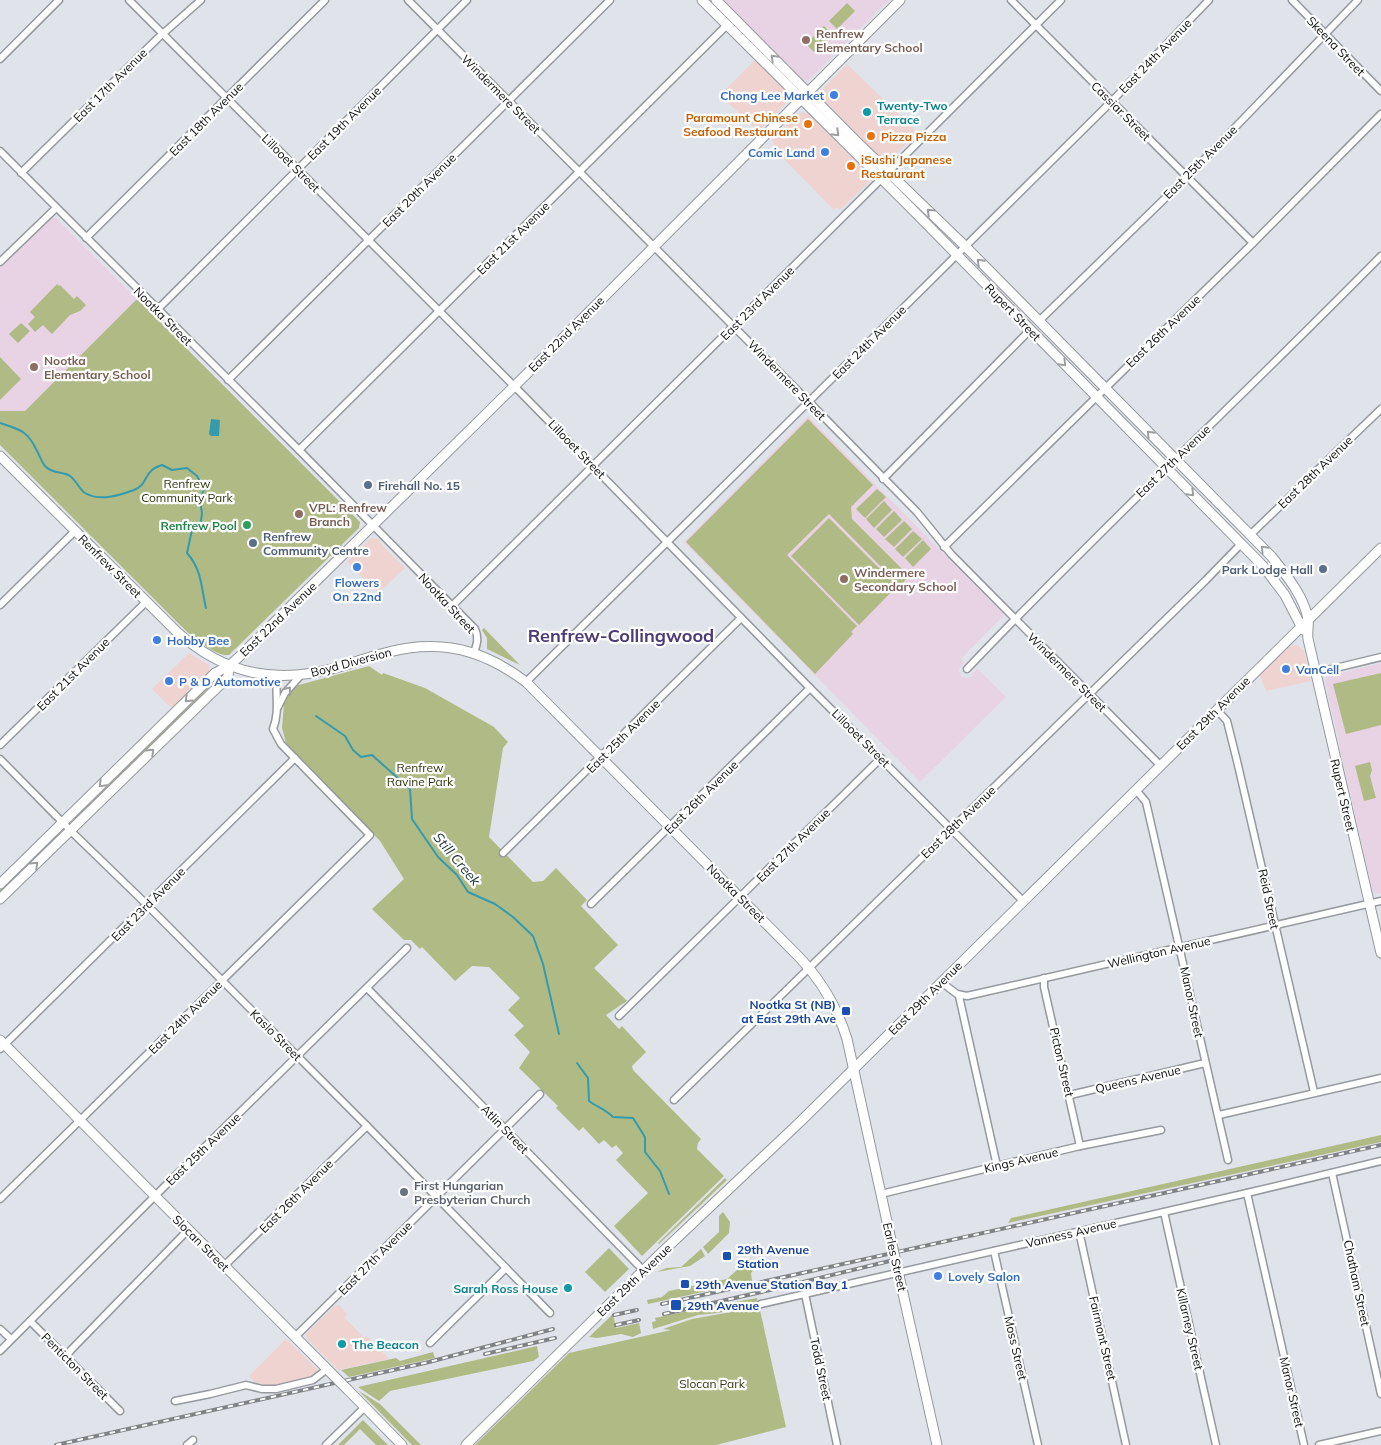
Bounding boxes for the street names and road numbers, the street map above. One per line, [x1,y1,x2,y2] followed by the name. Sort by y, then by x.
[1304,13,1368,79] street label: Skeena Street
[1116,16,1194,96] street label: East 24th Avenue
[70,45,150,125] street label: East 17th Avenue
[458,51,544,137] street label: Windermere Street
[1088,78,1154,144] street label: Cassiar Street
[166,79,246,159] street label: East 18th Avenue
[304,83,384,163] street label: East 19th Avenue
[1160,122,1240,202] street label: East 25th Avenue
[259,131,323,195] street label: Lillooet Street
[379,150,459,230] street label: East 20th Avenue
[473,198,553,278] street label: East 21st Avenue
[717,263,797,343] street label: East 23rd Avenue
[982,280,1044,344] street label: Rupert Street
[131,284,195,348] street label: Nootka Street
[1123,292,1203,370] street label: East 26th Avenue
[525,293,607,375] street label: East 22nd Avenue
[829,302,909,382] street label: East 24th Avenue
[745,337,829,423] street label: Windermere Street
[545,417,609,481] street label: Lillooet Street
[1133,422,1213,500] street label: East 27th Avenue
[1275,433,1355,511] street label: East 28th Avenue
[75,531,145,601] street label: Renfrew Street
[415,570,479,636] street label: Nootka Street
[236,579,320,659] street label: East 22nd Avenue
[1024,629,1110,715] street label: Windermere Street
[33,634,113,714] street label: East 21st Avenue
[309,644,393,680] street label: Boyd Diversion
[1173,673,1253,753] street label: East 29th Avenue
[583,696,663,776] street label: East 25th Avenue
[829,706,893,770] street label: Lillooet Street
[661,757,741,837] street label: East 26th Avenue
[1327,757,1359,833] street label: Rupert Street
[918,783,998,861] street label: East 28th Avenue
[753,805,833,885] street label: East 27th Avenue
[704,861,768,925] street label: Nootka Street
[108,864,188,944] street label: East 23rd Avenue
[1255,868,1283,930] street label: Reid Street
[1106,933,1212,971] street label: Wellington Avenue
[885,958,965,1038] street label: East 29th Avenue
[1177,965,1207,1039] street label: Manor Street
[145,977,225,1057] street label: East 24th Avenue
[247,1006,305,1064] street label: Kaslo Street
[1047,1026,1077,1098] street label: Picton Street
[1094,1062,1182,1096] street label: Queens Avenue
[478,1102,532,1156] street label: Atlin Street
[163,1110,243,1188] street label: East 25th Avenue
[982,1144,1060,1176] street label: Kings Avenue
[256,1156,336,1236] street label: East 26th Avenue
[170,1212,232,1274] street label: Slocan Street
[1024,1215,1118,1251] street label: Vanness Avenue
[335,1218,415,1298] street label: East 27th Avenue
[880,1221,910,1293] street label: Earles Street
[1341,1239,1373,1327] street label: Chatham Street
[594,1241,674,1319] street label: East 29th Avenue
[1173,1286,1207,1372] street label: Killarney Street
[1086,1294,1120,1382] street label: Fairmont Street
[1001,1314,1031,1382] street label: Moss Street
[38,1329,112,1403] street label: Penticton Street
[807,1336,835,1402] street label: Todd Street
[1277,1355,1307,1429] street label: Manor Street

